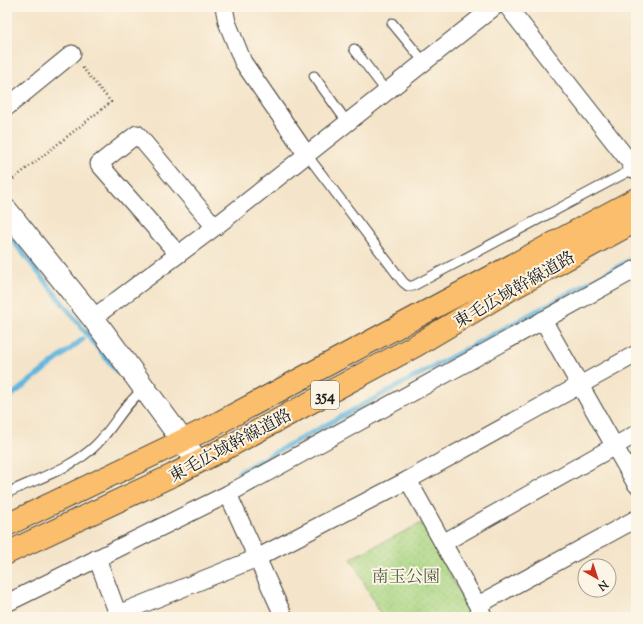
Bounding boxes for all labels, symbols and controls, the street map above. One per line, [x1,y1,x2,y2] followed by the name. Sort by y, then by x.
[450,246,580,335] street label: 東毛広域幹線道路
[311,381,339,409] road number: 354
[165,404,297,489] street label: 東毛広域幹線道路
[577,558,617,598] north arrow
[372,566,440,590] park label: 南玉公園
[594,575,612,594] text: N

